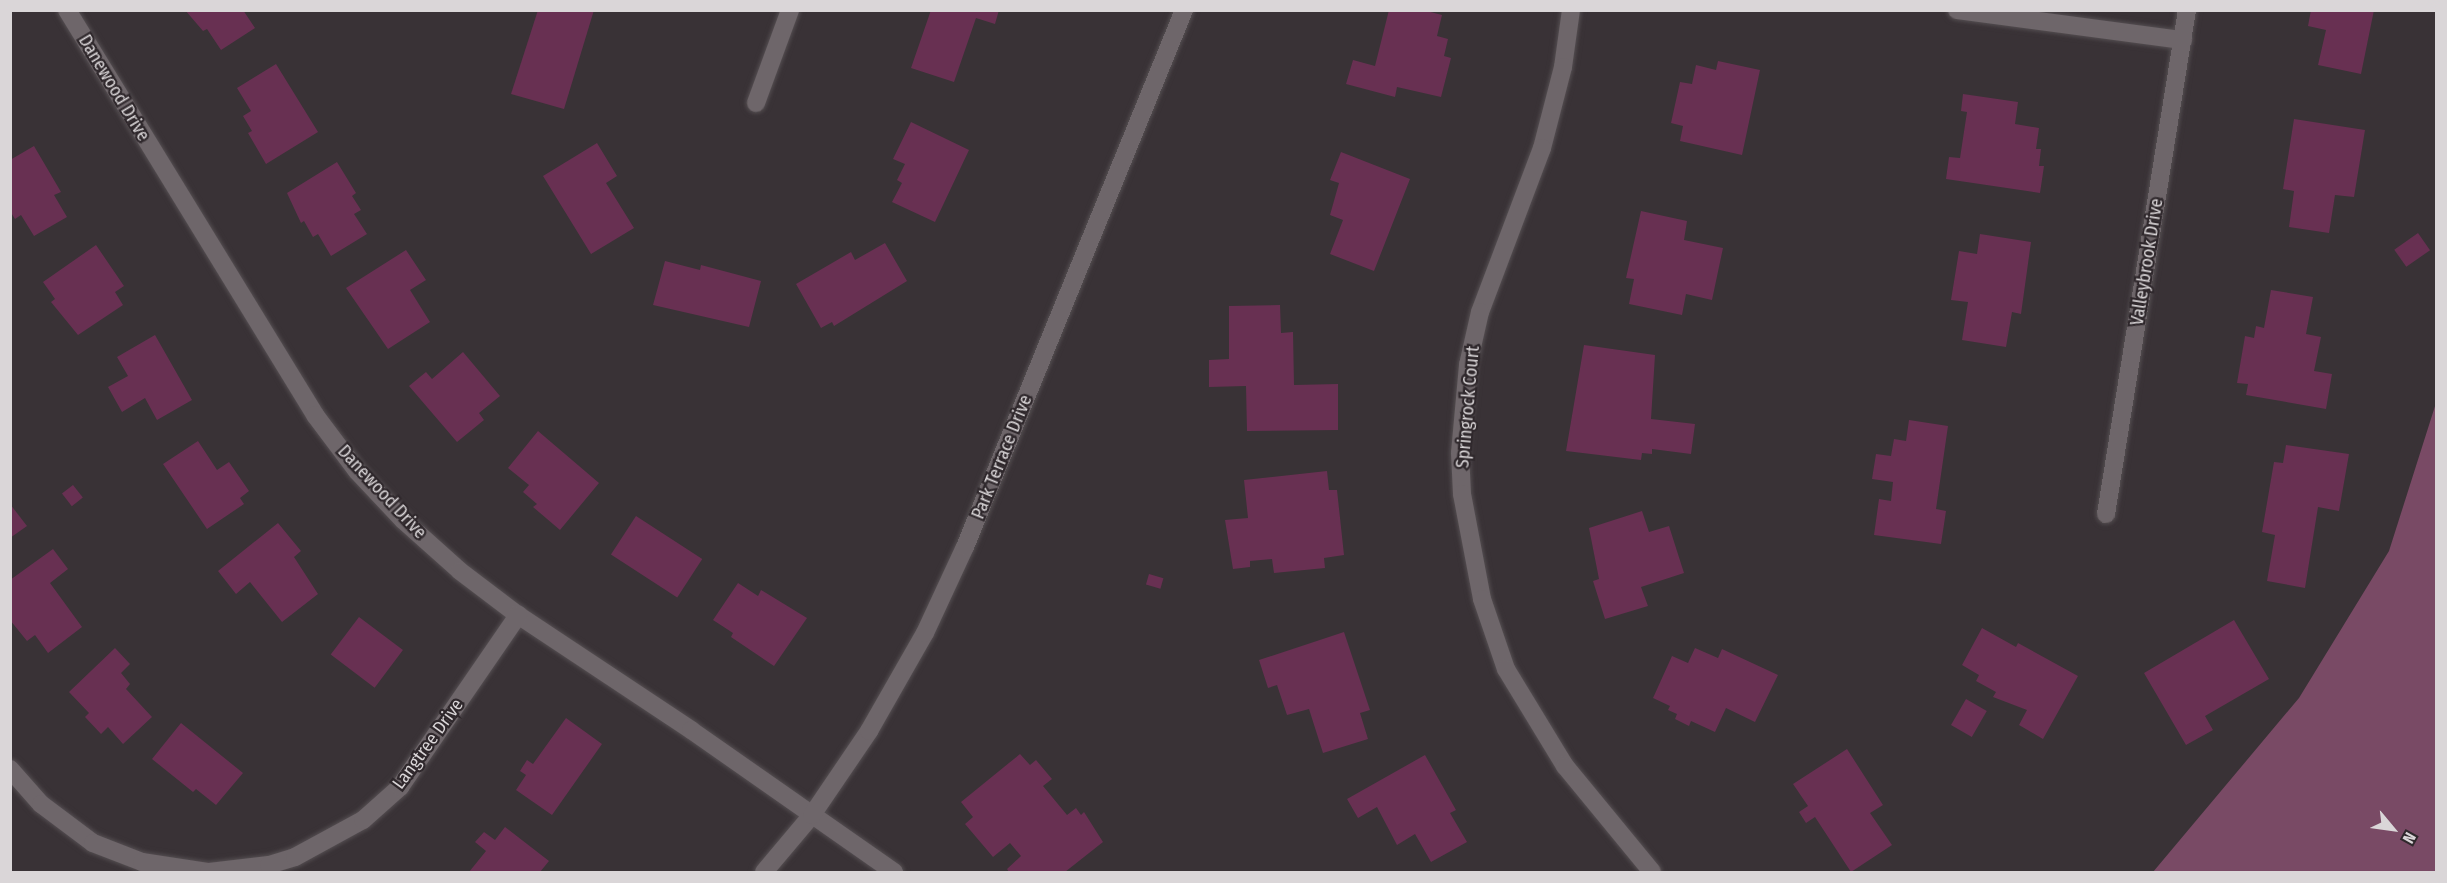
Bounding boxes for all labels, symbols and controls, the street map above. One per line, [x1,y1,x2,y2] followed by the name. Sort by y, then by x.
[74,31,154,145] street label: Danewood Drive
[2126,197,2168,327] street label: Valleybrook Drive
[1452,345,1484,469] street label: Springrock Court
[967,392,1037,522] street label: Park Terrace Drive
[333,441,431,543] street label: Danewood Drive
[388,695,468,793] street label: Langtree Drive
[2363,799,2423,859] north arrow
[2399,829,2420,847] text: N

